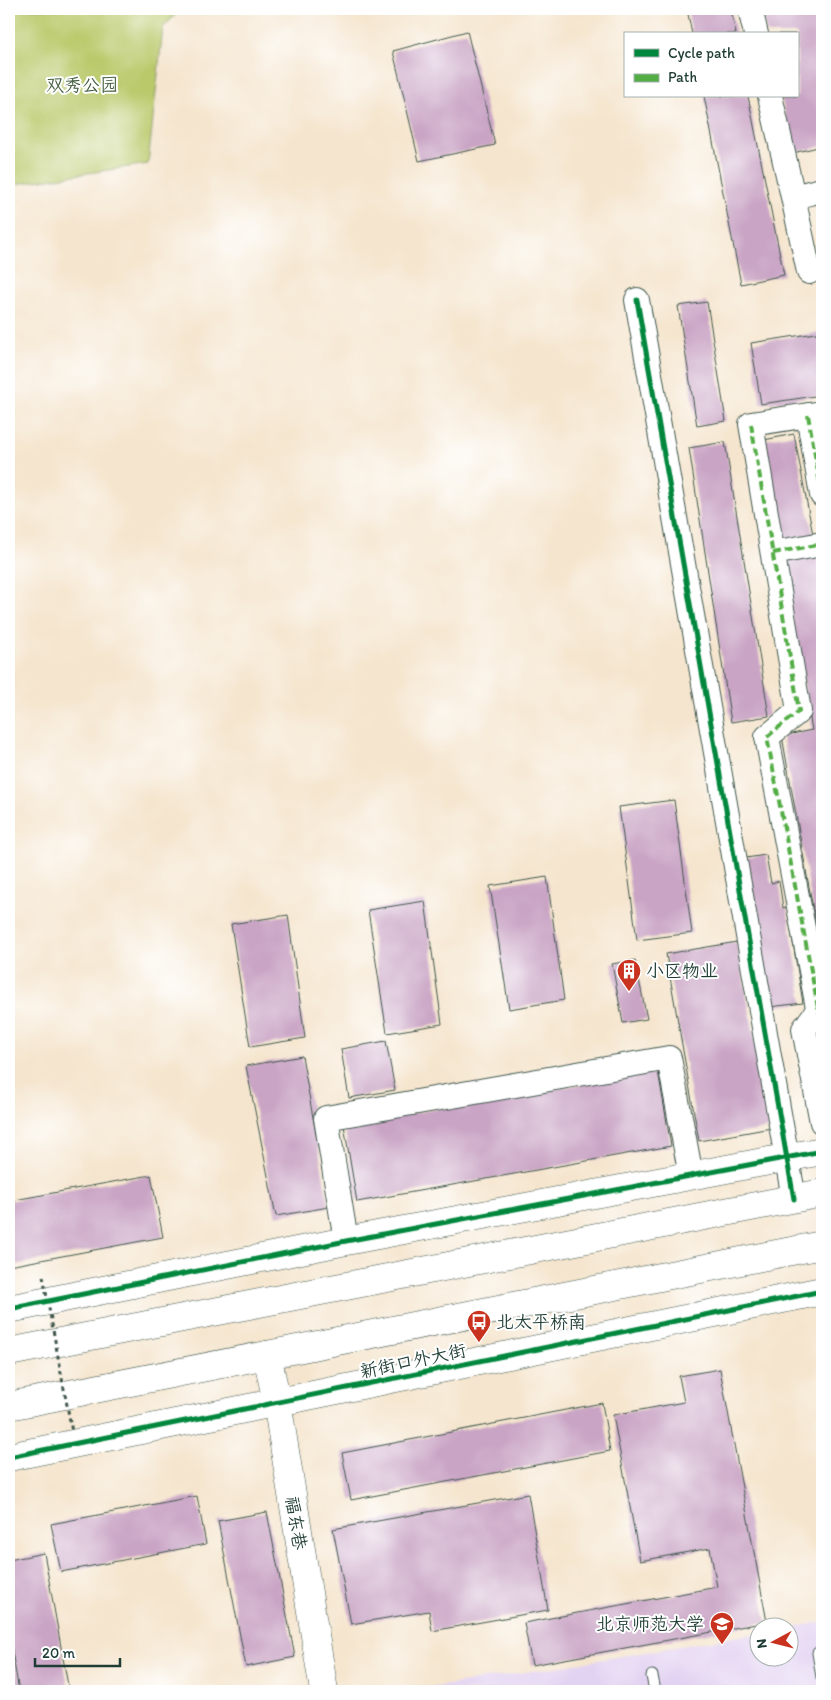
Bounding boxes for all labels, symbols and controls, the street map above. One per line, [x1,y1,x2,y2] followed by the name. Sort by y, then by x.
[624,32,798,98] legend
[668,44,735,62] text: Cycle path
[668,68,697,86] text: Path
[46,74,118,96] park label: 双秀公园
[616,958,642,992] building icon: 小区物业
[646,960,718,982] place label: 小区物业
[466,1309,492,1343] bus stop icon: 北太平桥南
[496,1311,586,1333] place label: 北太平桥南
[358,1339,468,1383] street label: 新街口外大街
[281,1495,311,1551] street label: 福东巷
[709,1611,735,1645] school or university icon: 北京师范大学
[596,1613,704,1635] place label: 北京师范大学
[748,1618,798,1668] north arrow
[35,1635,120,1667] scale bar
[753,1638,771,1649] text: N
[42,1644,76,1662] text: 20 m

